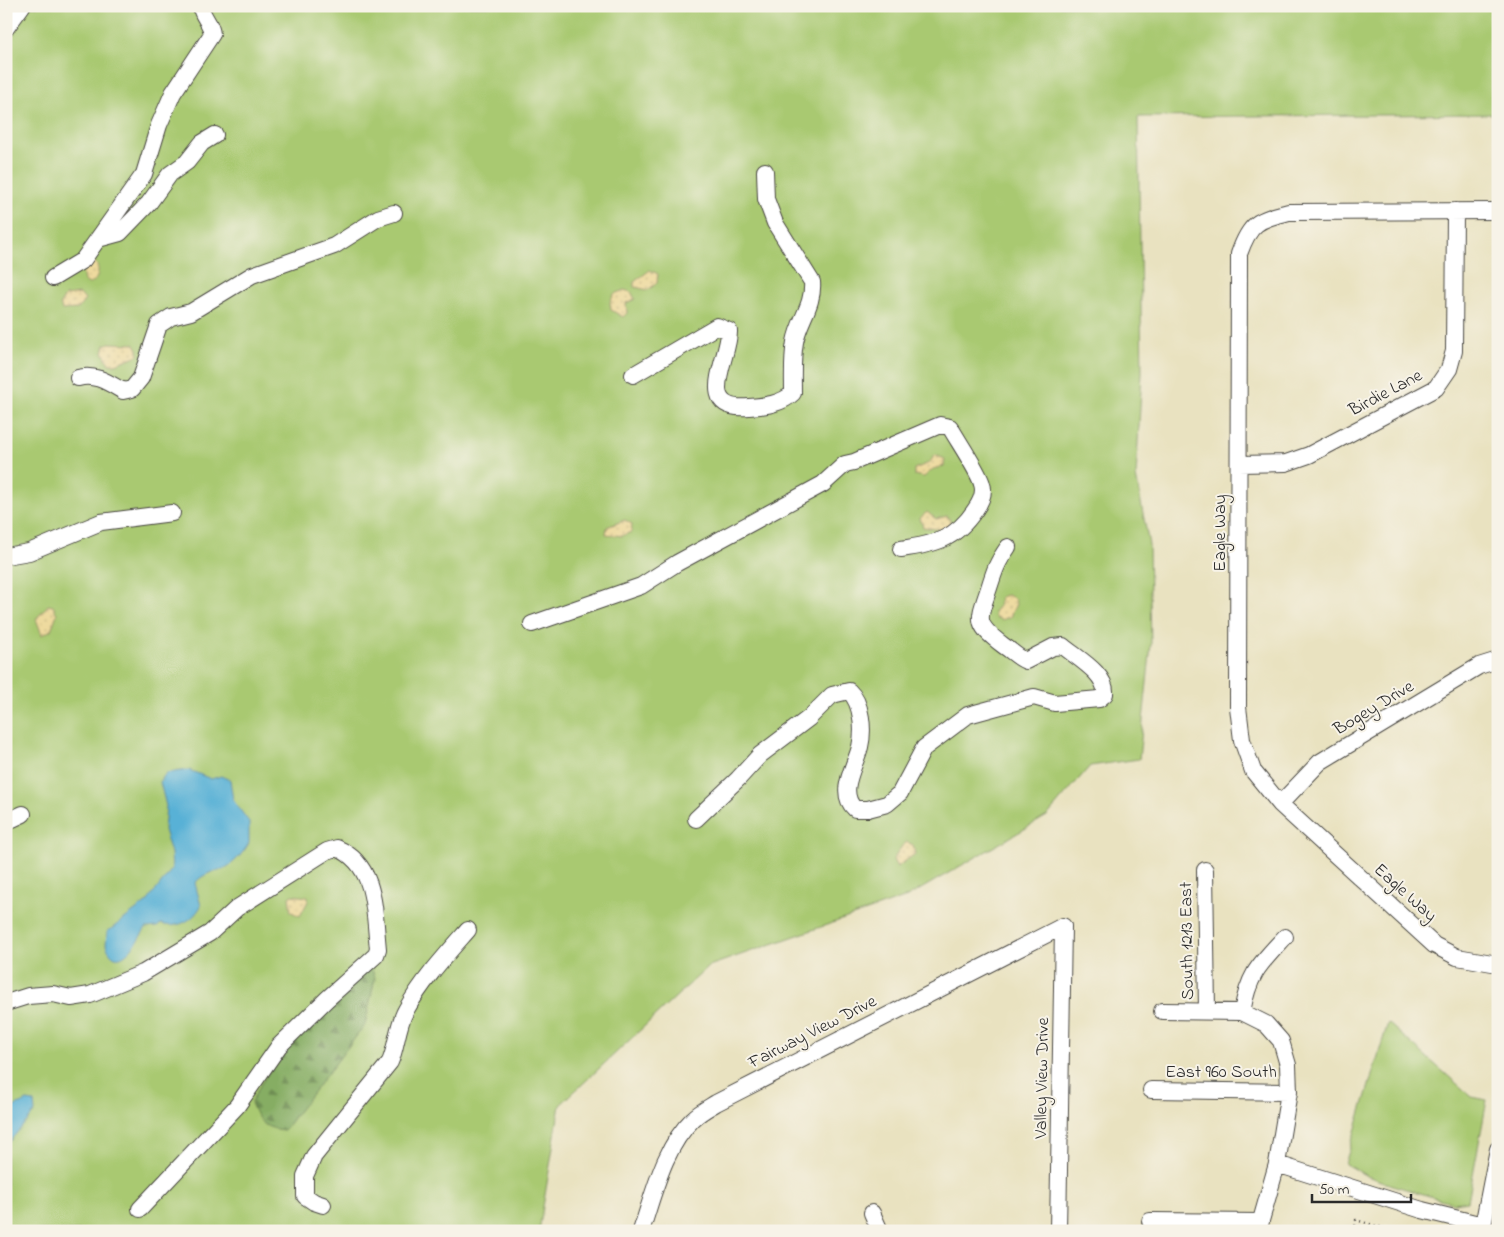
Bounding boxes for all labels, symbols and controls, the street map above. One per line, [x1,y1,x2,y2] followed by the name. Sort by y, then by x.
[1344,363,1428,425] street label: Birdie Lane
[1208,494,1235,572] street label: Eagle Way
[1328,674,1420,744] street label: Bogey Drive
[1367,858,1442,930] street label: Eagle Way
[1174,882,1202,1000] street label: South 1213 East
[743,989,882,1077] street label: Fairway View Drive
[1029,1016,1057,1140] street label: Valley View Drive
[1165,1060,1277,1086] street label: East 960 South
[1312,1172,1410,1204] scale bar
[1319,1179,1350,1201] text: 50 m

